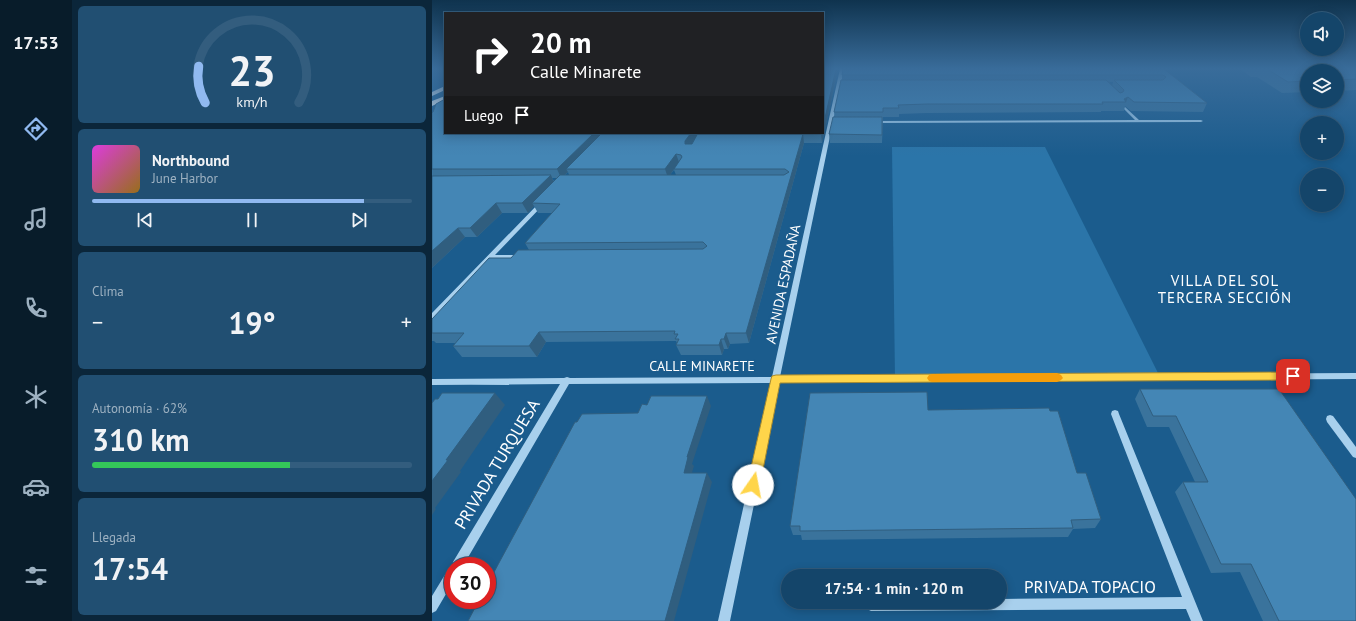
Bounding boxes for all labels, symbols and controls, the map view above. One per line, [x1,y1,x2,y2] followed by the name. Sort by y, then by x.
[1300,12,1344,212] map controls
[1300,12,1344,56] button: sound
[530,24,591,61] text: 20 m
[464,28,516,80] icon: right
[13,31,59,54] text: 17:53
[228,43,276,96] text: 23
[530,60,642,83] text: Calle Minarete
[1300,64,1344,108] button: layers
[236,91,268,110] text: km/h
[511,104,533,126] icon: arrive
[464,106,503,125] text: Luego
[22,115,50,143] icon: directions
[1300,116,1344,160] button: +
[152,151,229,170] text: Northbound
[1300,168,1344,212] button: −
[152,170,218,187] text: June Harbor
[22,205,50,233] icon: music
[134,209,156,231] icon: previous
[241,209,263,231] icon: pause
[348,209,370,231] icon: next
[762,222,805,345] street label: AVENIDA ESPADAÑA
[1158,271,1292,307] district label: VILLA DEL SOL TERCERA SECCIÓN
[92,283,124,300] text: Clima
[22,294,50,322] icon: phone
[228,303,276,342] text: 19°
[92,308,103,336] text: −
[401,308,412,336] text: +
[649,357,755,375] street label: CALLE MINARETE
[1276,359,1310,393] pin
[1282,365,1304,387] icon: arrive
[22,383,50,411] icon: climate
[449,395,545,533] street label: PRIVADA TURQUESA
[92,400,187,417] text: Autonomía · 62%
[92,420,190,459] text: 310 km
[732,464,774,506] position arrow
[22,473,50,501] icon: car
[92,529,136,546] text: Llegada
[92,549,168,588] text: 17:54
[444,557,496,609] speed limit sign: 30
[22,562,50,590] icon: filters
[1024,576,1156,598] street label: PRIVADA TOPACIO
[825,579,963,598] text: 17:54 · 1 min · 120 m

